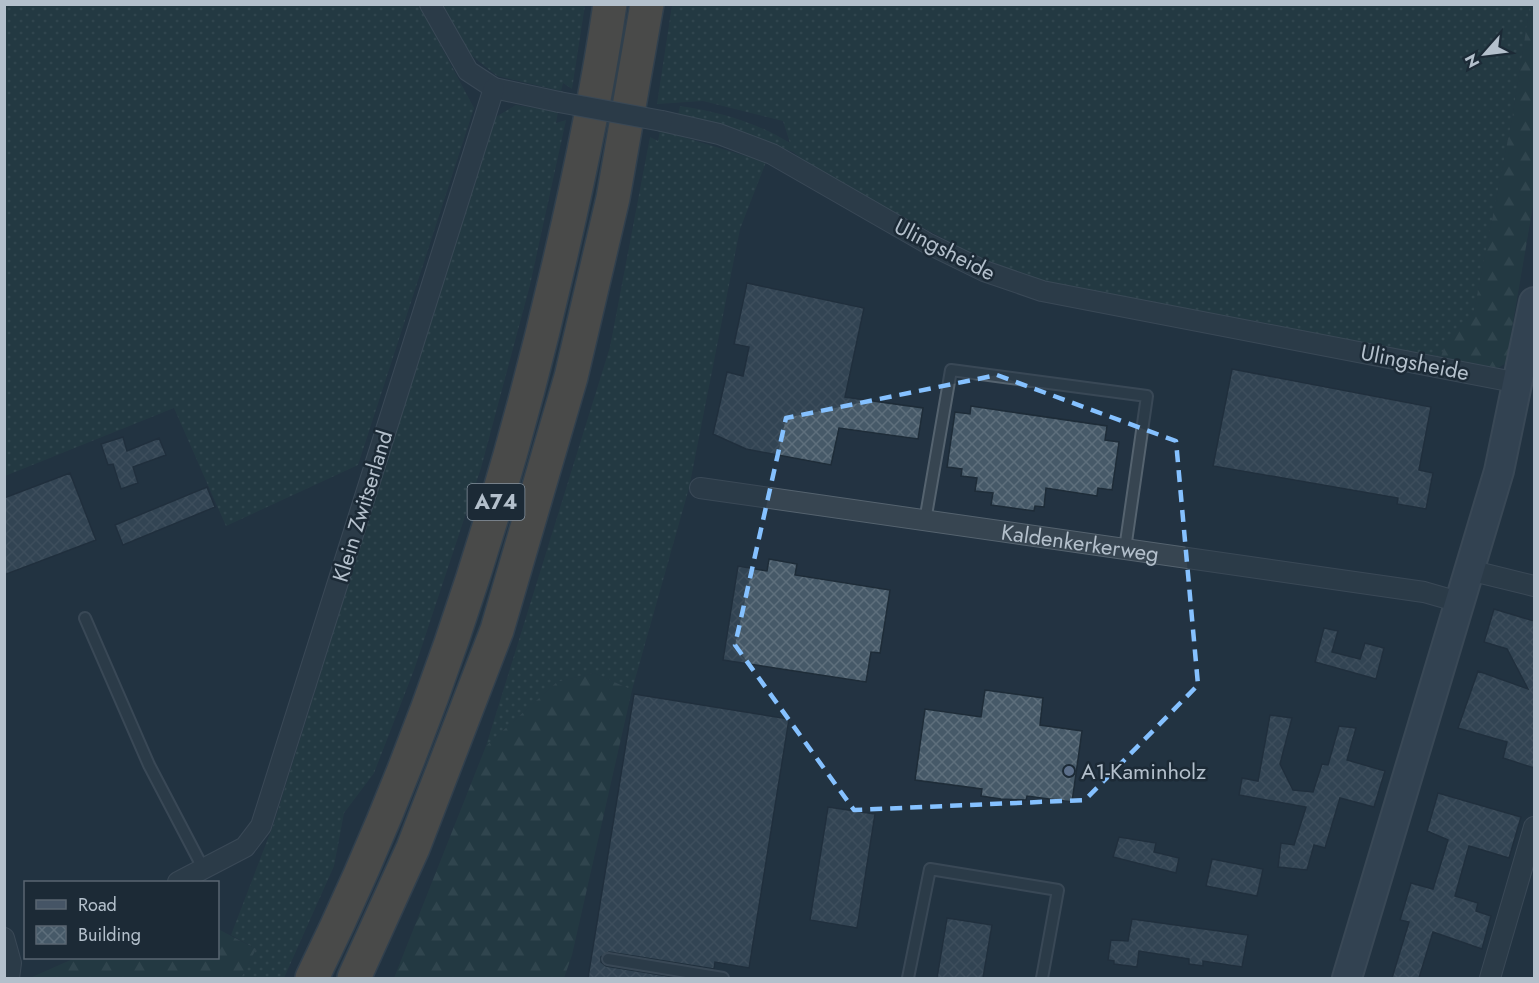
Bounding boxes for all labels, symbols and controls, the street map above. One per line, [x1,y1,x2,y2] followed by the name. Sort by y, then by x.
[1455,24,1515,84] north arrow
[1459,50,1485,72] text: N
[889,210,1001,288] street label: Ulingsheide
[1358,336,1472,388] street label: Ulingsheide
[324,426,400,586] street label: Klein Zwitserland
[468,484,524,520] road number: A74
[999,515,1161,570] street label: Kaldenkerkerweg
[1081,755,1206,787] place label: A1-Kaminholz
[1062,764,1076,778] marker: A1-Kaminholz
[24,881,219,959] legend
[78,892,117,918] text: Road
[78,922,141,948] text: Building

